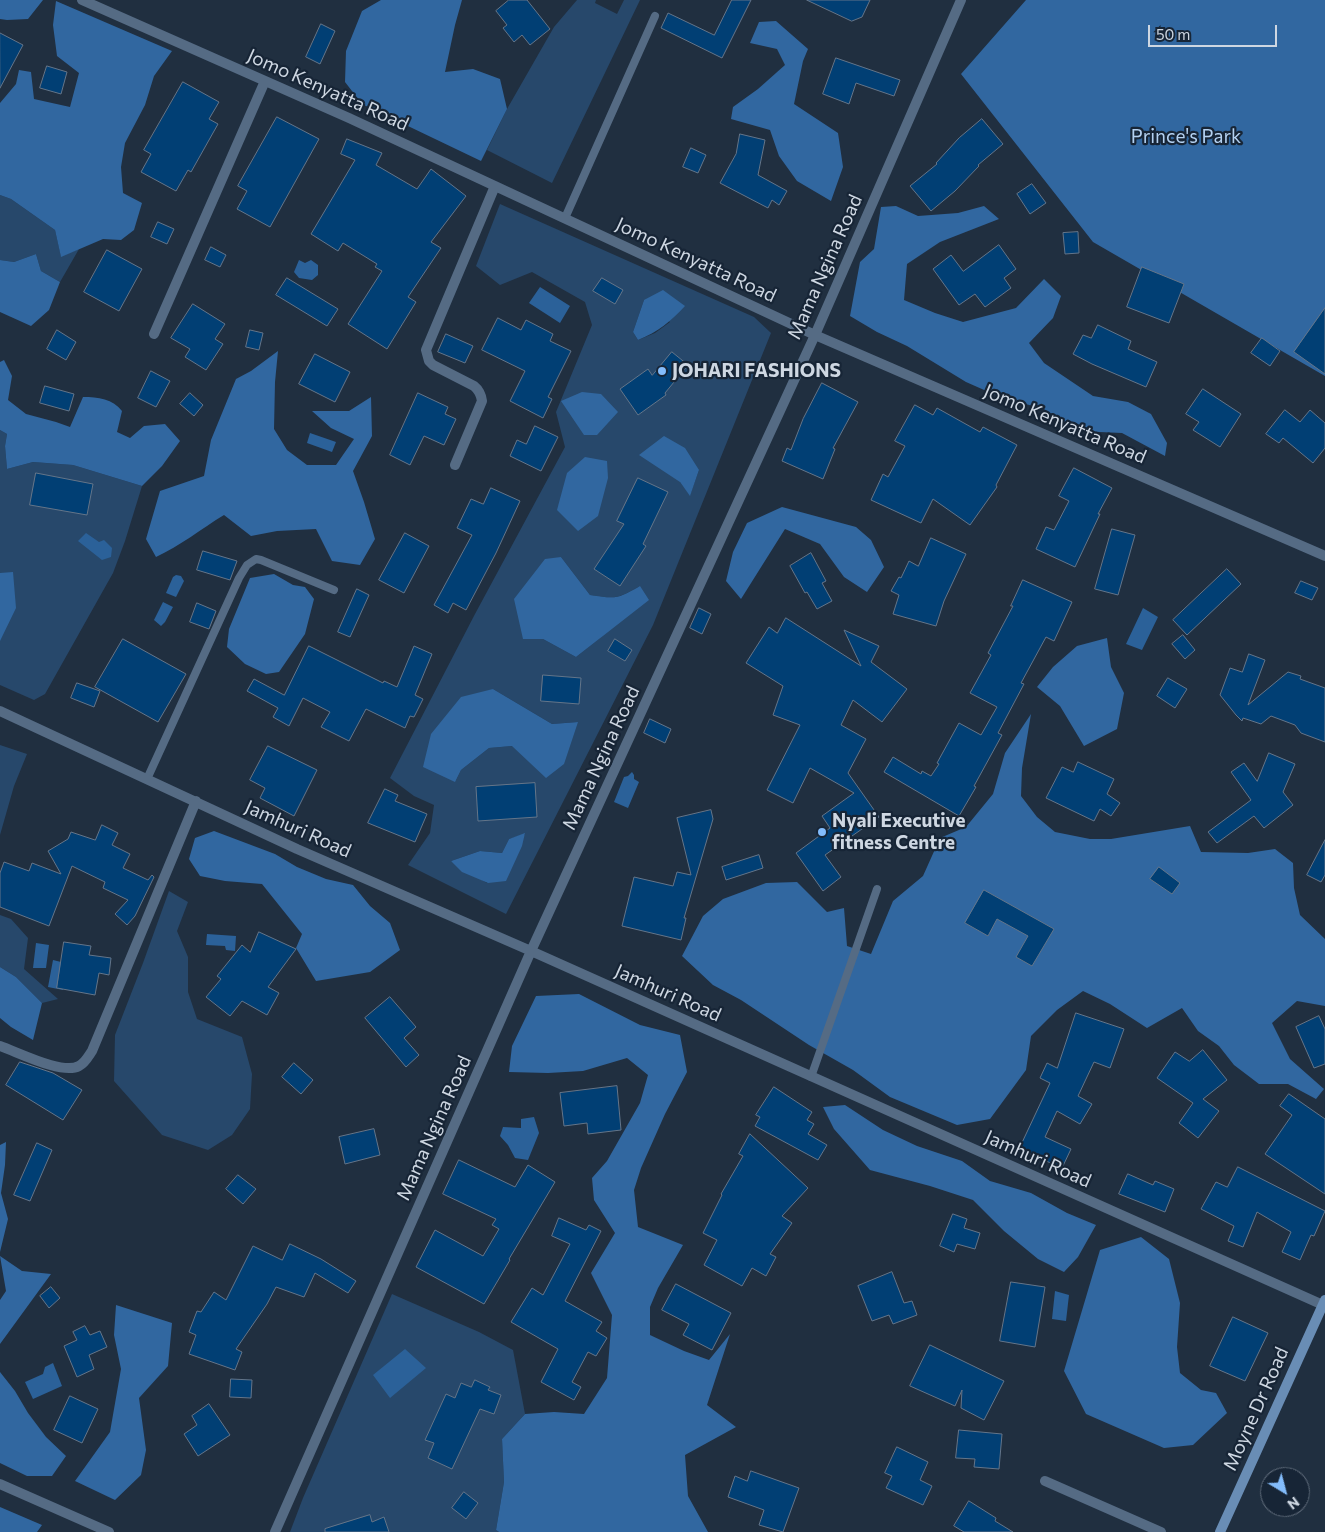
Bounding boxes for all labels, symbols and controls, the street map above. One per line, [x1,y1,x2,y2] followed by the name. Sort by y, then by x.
[1150,15,1279,47] scale bar
[1156,25,1190,43] text: 50 m
[244,44,412,136] street label: Jomo Kenyatta Road
[1131,126,1241,148] park label: Prince's Park
[783,191,867,343] street label: Mama Ngina Road
[612,213,780,307] street label: Jomo Kenyatta Road
[672,360,841,382] place label: JOHARI FASHIONS
[656,365,668,377] marker: JOHARI FASHIONS
[980,379,1150,469] street label: Jomo Kenyatta Road
[558,682,644,834] street label: Mama Ngina Road
[241,795,355,863] street label: Jamhuri Road
[832,810,966,854] place label: Nyali Executive fitness Centre
[816,826,828,838] marker: Nyali Executive fitness Centre
[611,959,725,1027] street label: Jamhuri Road
[392,1052,476,1204] street label: Mama Ngina Road
[981,1125,1095,1193] street label: Jamhuri Road
[1219,1344,1293,1474] street label: Moyne Dr Road
[1260,1467,1310,1517] north arrow
[1284,1494,1303,1514] text: N

